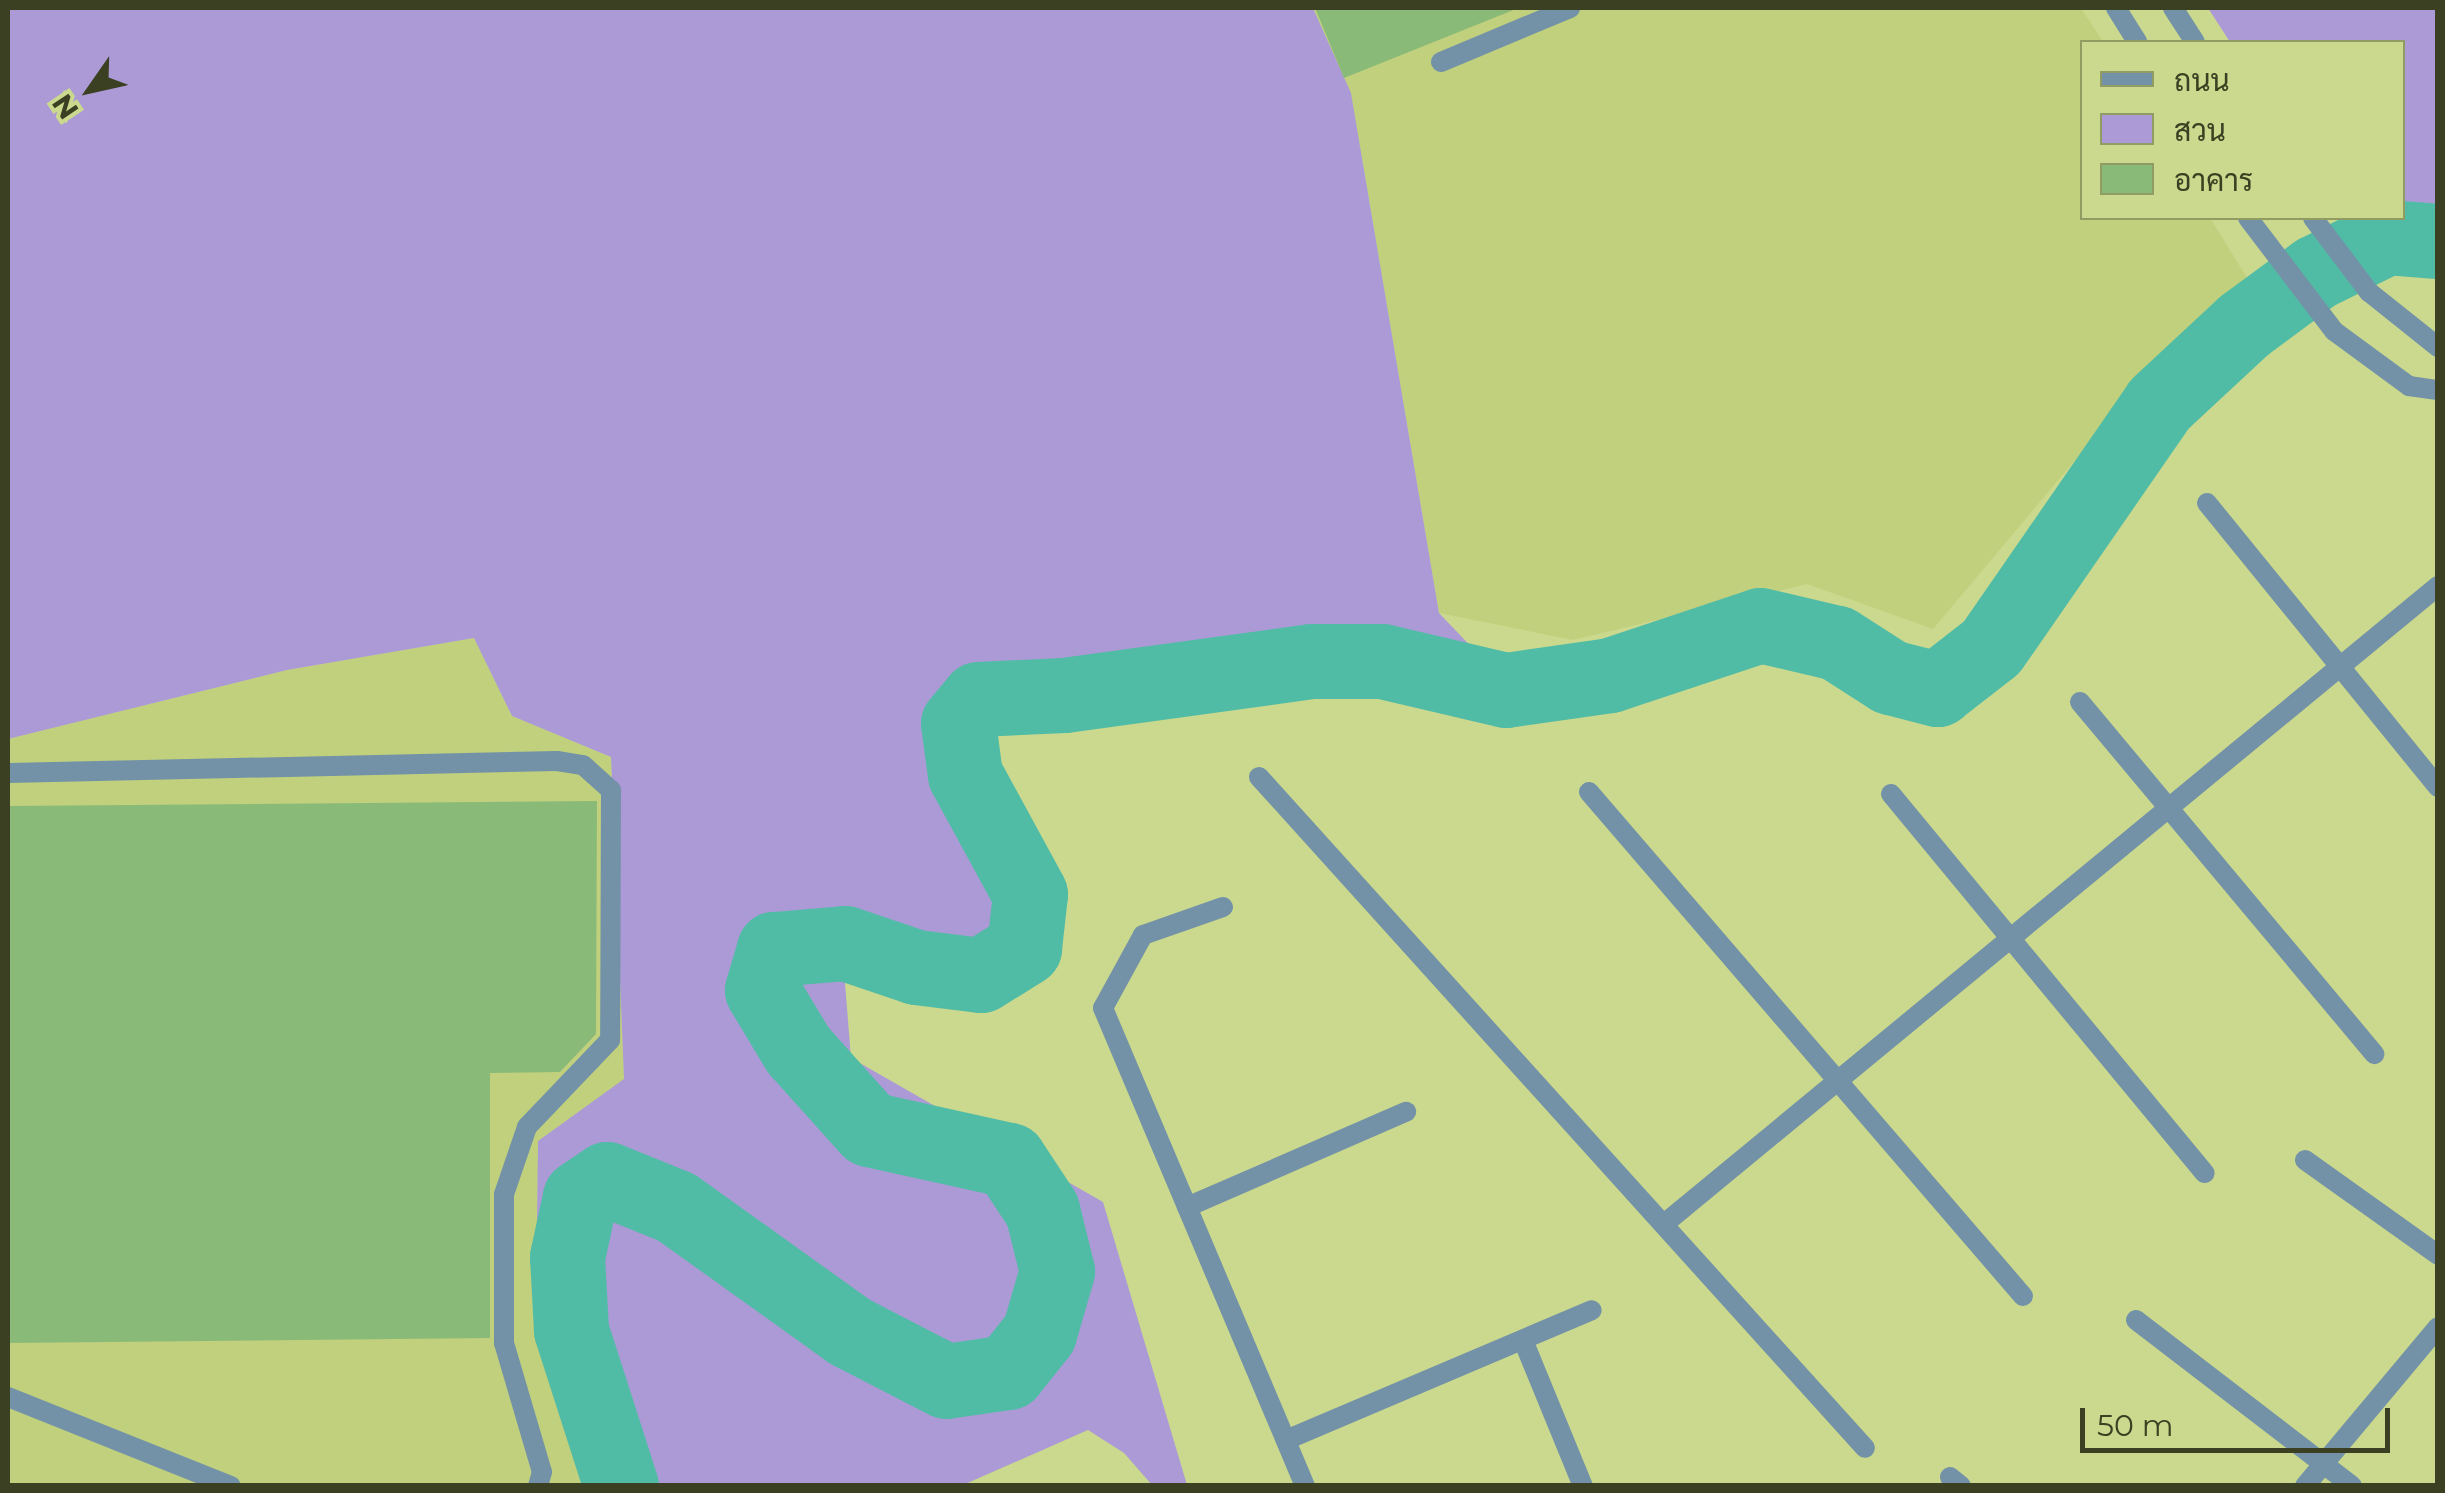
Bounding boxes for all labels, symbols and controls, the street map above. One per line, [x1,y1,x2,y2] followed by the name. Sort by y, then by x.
[40,40,140,140] north arrow
[2080,40,2405,220] legend
[2174,62,2230,99] text: ถนน
[45,88,86,126] text: N
[2174,112,2226,149] text: สวน
[2174,162,2253,199] text: อาคาร
[2085,1388,2395,1450] scale bar
[2097,1407,2174,1444] text: 50 m

